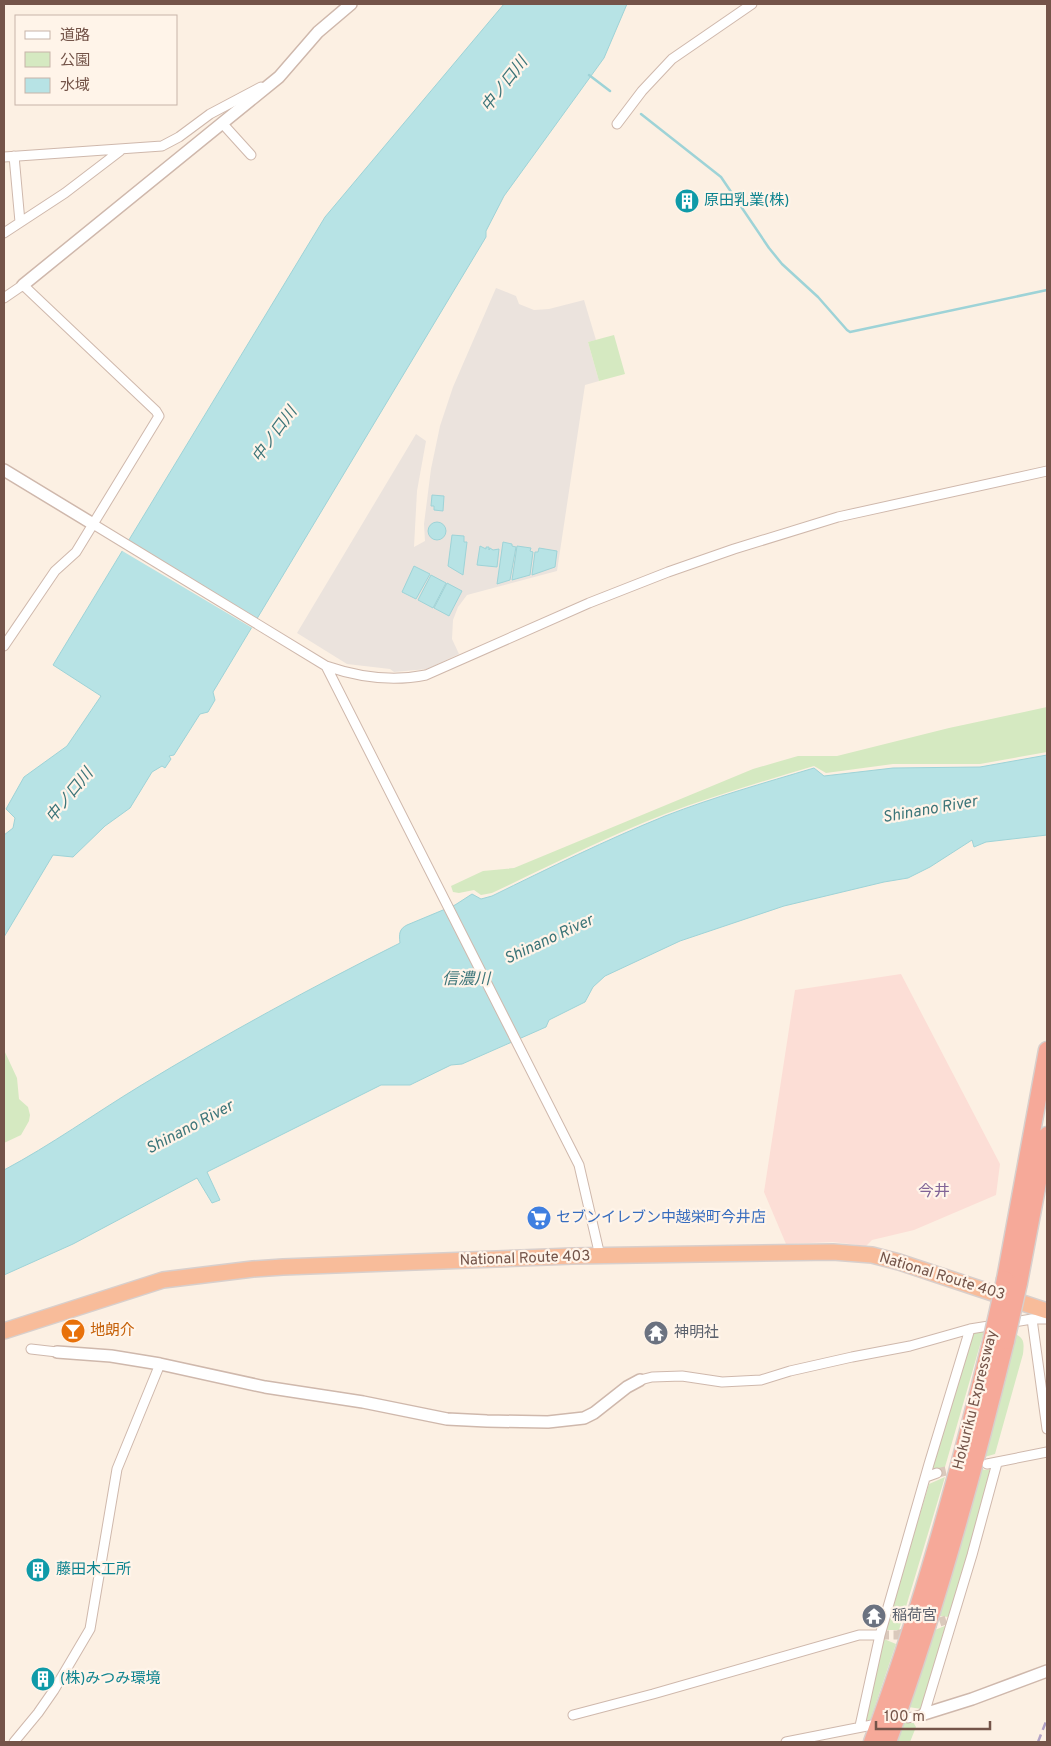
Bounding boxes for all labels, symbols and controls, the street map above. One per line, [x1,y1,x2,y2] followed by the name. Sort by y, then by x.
[15,15,178,105] legend
[60,27,90,46] text: 道路
[60,52,90,71] text: 公園
[477,52,534,116] water label: 中ノ口川
[60,77,90,96] text: 水域
[674,188,700,214] building icon: 原田乳業(株)
[704,192,789,211] place label: 原田乳業(株)
[248,402,303,467] water label: 中ノ口川
[42,763,99,827] water label: 中ノ口川
[881,791,981,828] water label: Shinano River
[501,910,598,969] water label: Shinano River
[442,970,492,990] water label: 信濃川
[143,1096,239,1159] water label: Shinano River
[918,1182,950,1202] district label: 今井
[526,1205,552,1231] supermarket icon: セブンイレブン中越栄町今井店
[556,1208,766,1228] place label: セブンイレブン中越栄町今井店
[459,1247,591,1271] street label: National Route 403
[877,1249,1007,1305] street label: National Route 403
[60,1318,86,1344] bar icon: 地朗介
[643,1320,669,1346] temple icon: 神明社
[90,1322,135,1341] place label: 地朗介
[674,1324,719,1343] place label: 神明社
[949,1328,1003,1472] street label: Hokuriku Expressway
[25,1557,51,1583] building icon: 藤田木工所
[56,1561,131,1580] place label: 藤田木工所
[861,1603,887,1629] temple icon: 稲荷宮
[892,1607,937,1626] place label: 稲荷宮
[30,1666,56,1692] building icon: (株)みつみ環境
[60,1670,160,1689] place label: (株)みつみ環境
[876,1698,990,1730] scale bar
[884,1708,925,1727] text: 100 m

